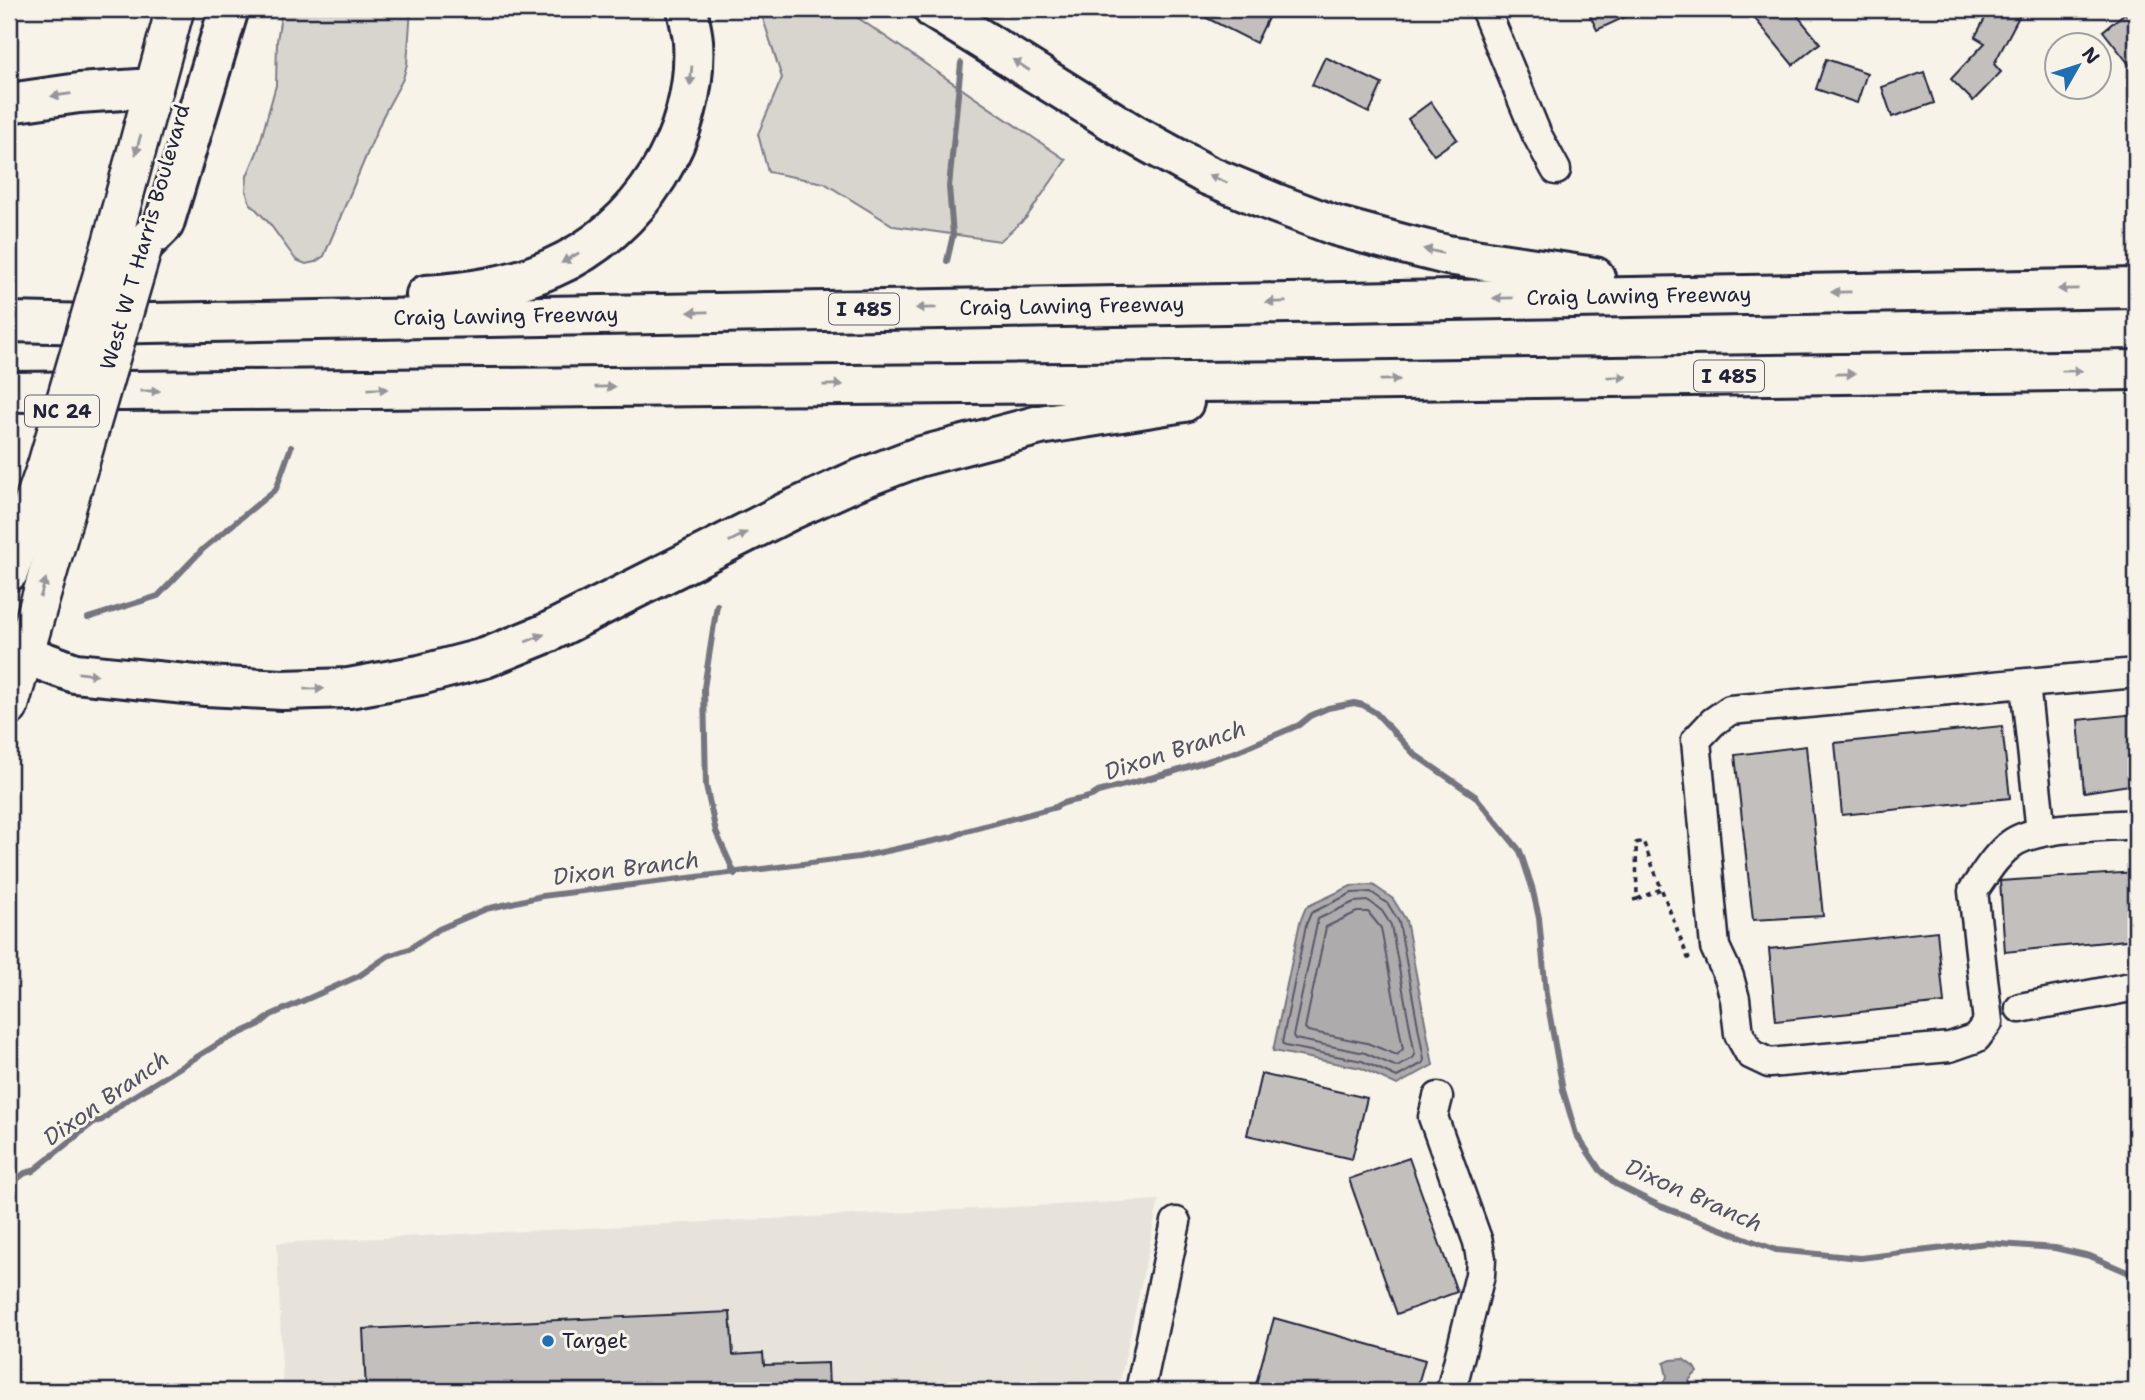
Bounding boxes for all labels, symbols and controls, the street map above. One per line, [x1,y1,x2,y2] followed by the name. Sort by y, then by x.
[2044,32,2114,102] north arrow
[2076,42,2105,69] text: N
[1011,59,1031,72] one-way arrow
[685,66,696,88] one-way arrow
[49,90,71,101] one-way arrow
[94,101,196,373] street label: West W T Harris Boulevard
[132,135,143,157] one-way arrow
[1207,174,1228,185] one-way arrow
[1422,246,1444,257] one-way arrow
[561,252,580,264] one-way arrow
[1526,280,1752,312] street label: Craig Lawing Freeway
[2057,283,2079,295] one-way arrow
[1829,287,1851,298] one-way arrow
[959,290,1185,322] street label: Craig Lawing Freeway
[1492,292,1514,304] one-way arrow
[829,294,899,324] road number: I 485
[1265,296,1287,308] one-way arrow
[393,300,619,332] street label: Craig Lawing Freeway
[915,302,937,314] one-way arrow
[687,307,709,318] one-way arrow
[1694,360,1764,392] road number: I 485
[2061,365,2083,377] one-way arrow
[1834,368,1856,380] one-way arrow
[1606,371,1628,383] one-way arrow
[1379,374,1401,386] one-way arrow
[822,380,844,391] one-way arrow
[595,382,617,393] one-way arrow
[367,384,389,395] one-way arrow
[140,385,162,397] one-way arrow
[25,396,99,426] road number: NC 24
[728,531,748,542] one-way arrow
[38,577,48,598] one-way arrow
[524,632,545,643] one-way arrow
[77,669,99,680] one-way arrow
[304,683,326,695] one-way arrow
[1100,713,1250,787] water label: Dixon Branch
[551,844,701,892] water label: Dixon Branch
[37,1043,175,1153] water label: Dixon Branch
[1621,1151,1767,1239] water label: Dixon Branch
[562,1327,628,1355] place label: Target
[540,1333,556,1349] marker: Target

